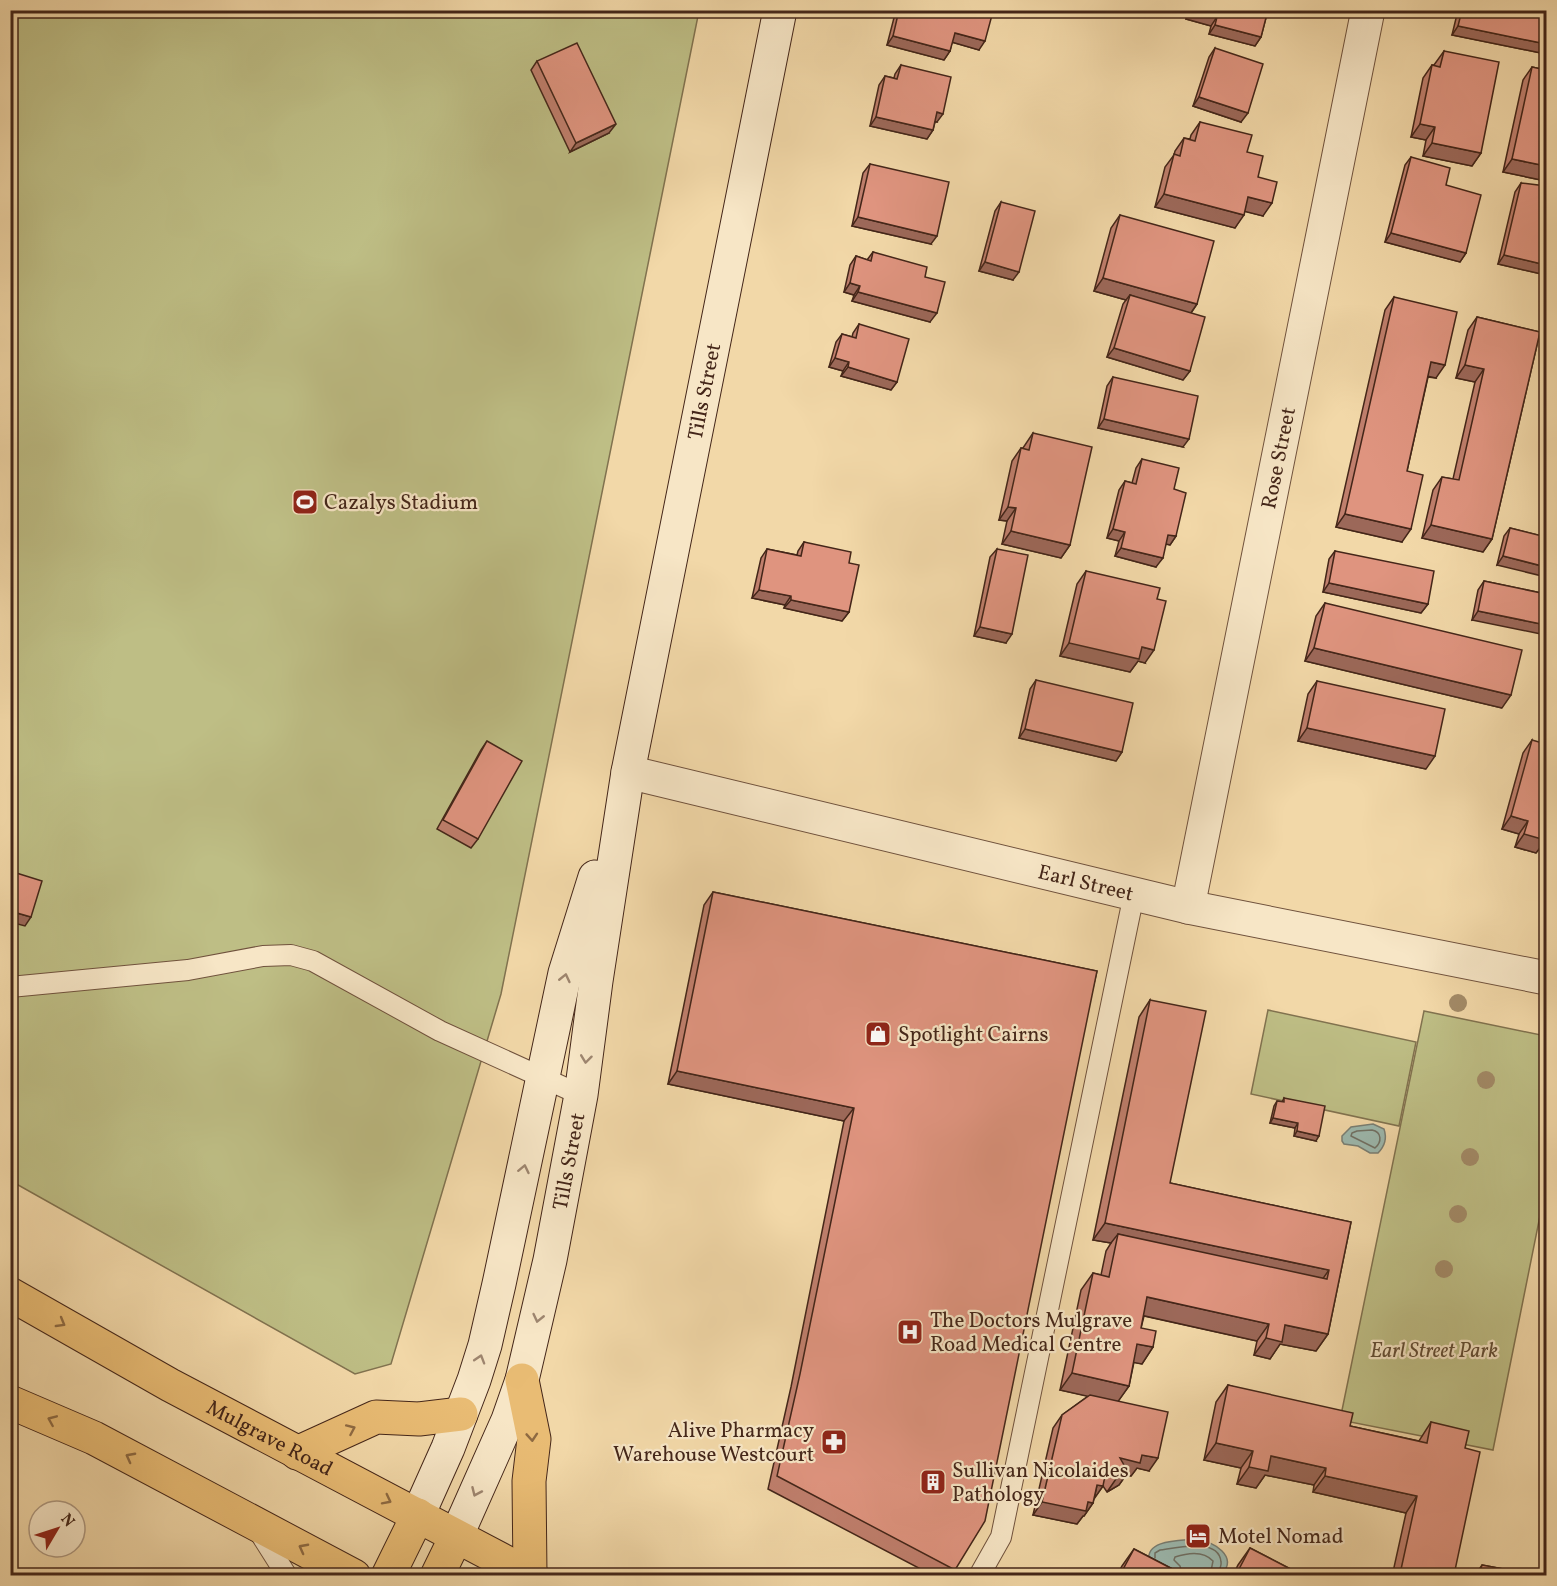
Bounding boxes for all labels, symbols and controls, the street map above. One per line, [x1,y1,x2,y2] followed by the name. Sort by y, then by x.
[682,341,729,443] street label: Tills Street
[1255,405,1304,512] street label: Rose Street
[290,487,320,517] sports icon: Cazalys Stadium
[324,489,478,518] place label: Cazalys Stadium
[1035,858,1136,909] street label: Earl Street
[557,973,570,983] one-way arrow
[863,1019,893,1049] shop icon: Spotlight Cairns
[898,1021,1048,1050] place label: Spotlight Cairns
[580,1054,592,1063] one-way arrow
[547,1111,593,1213] street label: Tills Street
[517,1164,530,1174] one-way arrow
[930,1307,1132,1360] place label: The Doctors Mulgrave Road Medical Centre
[532,1312,545,1322] one-way arrow
[55,1316,65,1327] one-way arrow
[895,1317,925,1347] hospital icon: The Doctors Mulgrave Road Medical Centre
[1370,1337,1498,1366] park label: Earl Street Park
[473,1354,485,1365] one-way arrow
[201,1394,337,1484] street label: Mulgrave Road
[48,1415,59,1427] one-way arrow
[613,1417,815,1470] place label: Alive Pharmacy Warehouse Westcourt
[344,1424,355,1436] one-way arrow
[819,1427,849,1457] pharmacy icon: Alive Pharmacy Warehouse Westcourt
[526,1433,539,1442] one-way arrow
[126,1453,136,1464] one-way arrow
[952,1457,1129,1510] place label: Sullivan Nicolaides Pathology
[918,1467,948,1497] building icon: Sullivan Nicolaides Pathology
[472,1486,484,1497] one-way arrow
[380,1492,391,1504] one-way arrow
[27,1499,87,1559] north arrow
[55,1509,80,1533] text: N
[1183,1521,1213,1551] hotel icon: Motel Nomad
[1218,1523,1344,1552] place label: Motel Nomad
[298,1544,309,1555] one-way arrow

